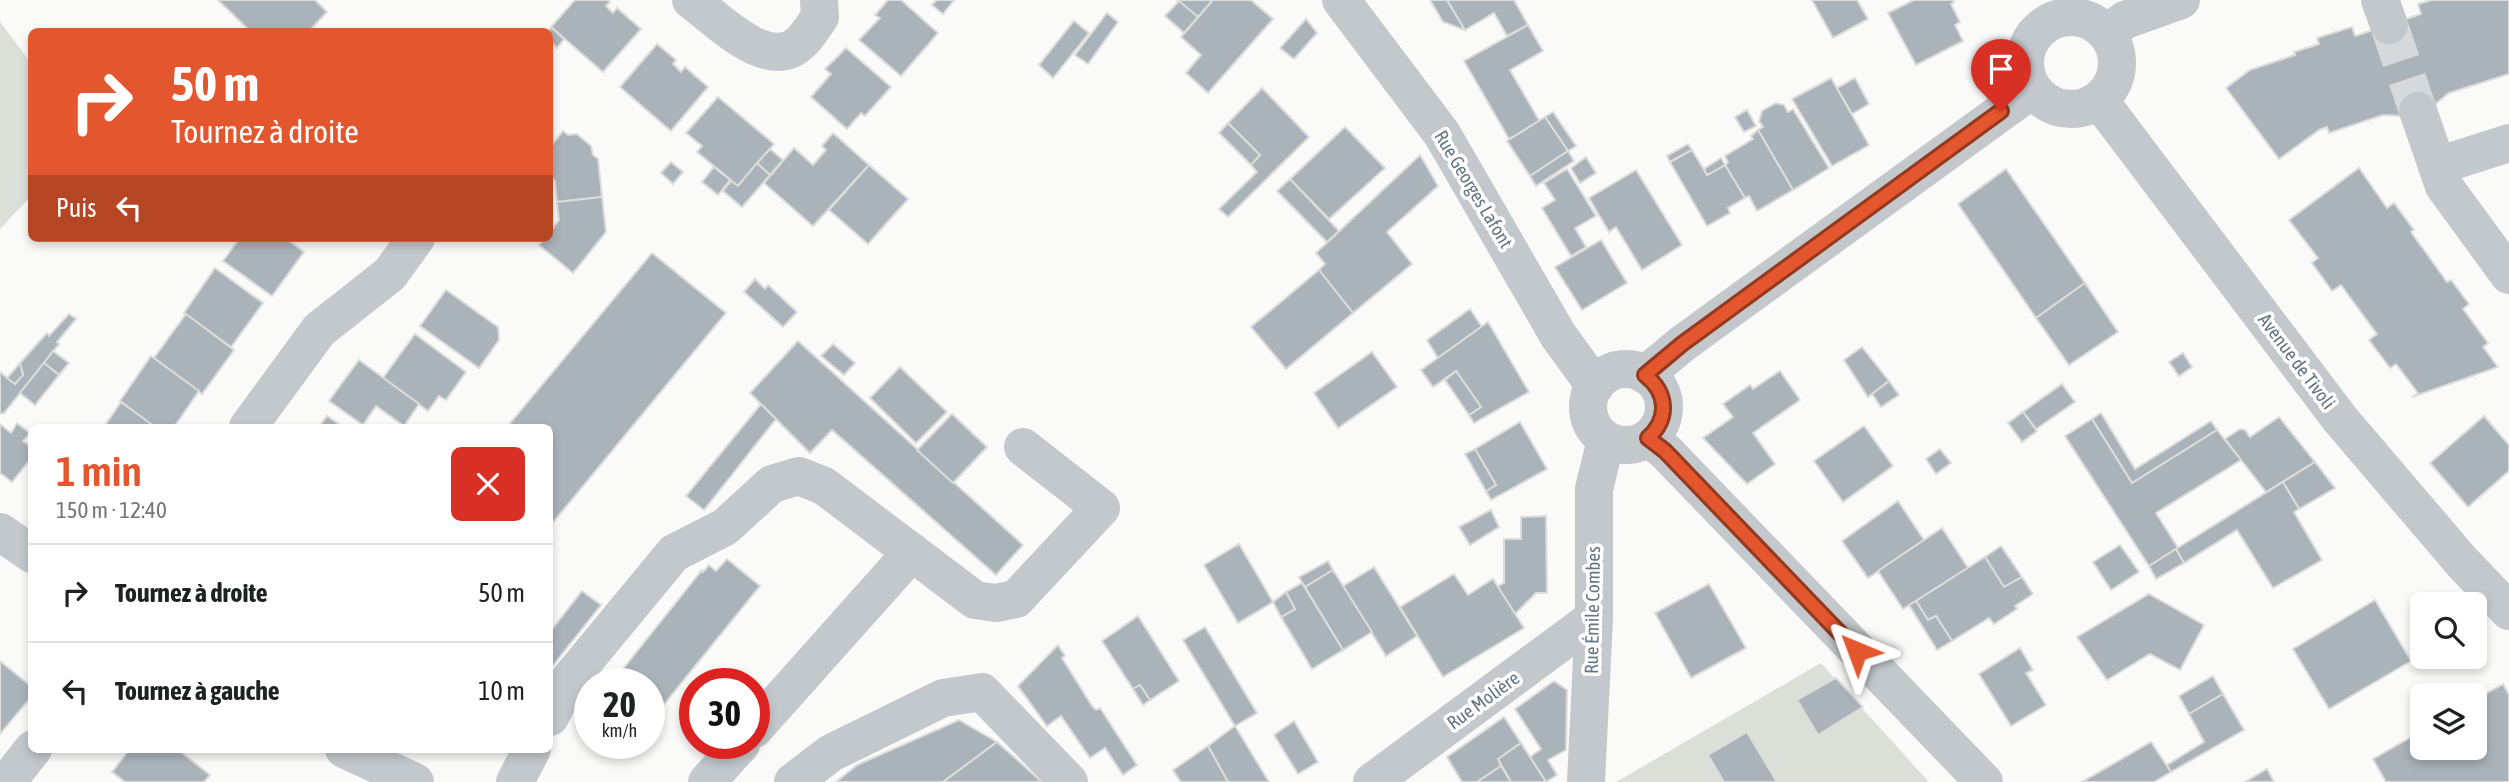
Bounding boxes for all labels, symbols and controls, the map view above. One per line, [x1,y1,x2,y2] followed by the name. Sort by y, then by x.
[1971,39,2031,111] pin
[1982,50,2020,88] icon: arrive
[171,55,259,111] text: 50 m
[56,56,147,147] icon: right
[171,113,359,150] text: Tournez à droite
[1430,126,1518,252] street label: Rue Georges Lafont
[110,189,148,227] icon: left
[56,193,96,223] text: Puis
[2254,309,2340,413] street label: Avenue de Tivoli
[56,447,142,495] text: 1 min
[451,447,525,521] button: close
[56,497,167,523] text: 150 m · 12:40
[1580,546,1604,674] street label: Rue Émile Combes
[56,574,94,612] icon: right
[115,578,268,608] text: Tournez à droite
[478,578,525,608] text: 50 m
[2410,592,2487,760] map controls
[2410,592,2487,669] button: search
[1820,614,1894,688] position arrow
[1443,666,1523,734] street label: Rue Molière
[679,668,770,759] speed limit sign: 30
[56,672,94,710] icon: left
[115,676,280,706] text: Tournez à gauche
[478,676,525,706] text: 10 m
[2410,683,2487,760] button: layers
[603,684,636,724] text: 20
[602,720,637,741] text: km/h

